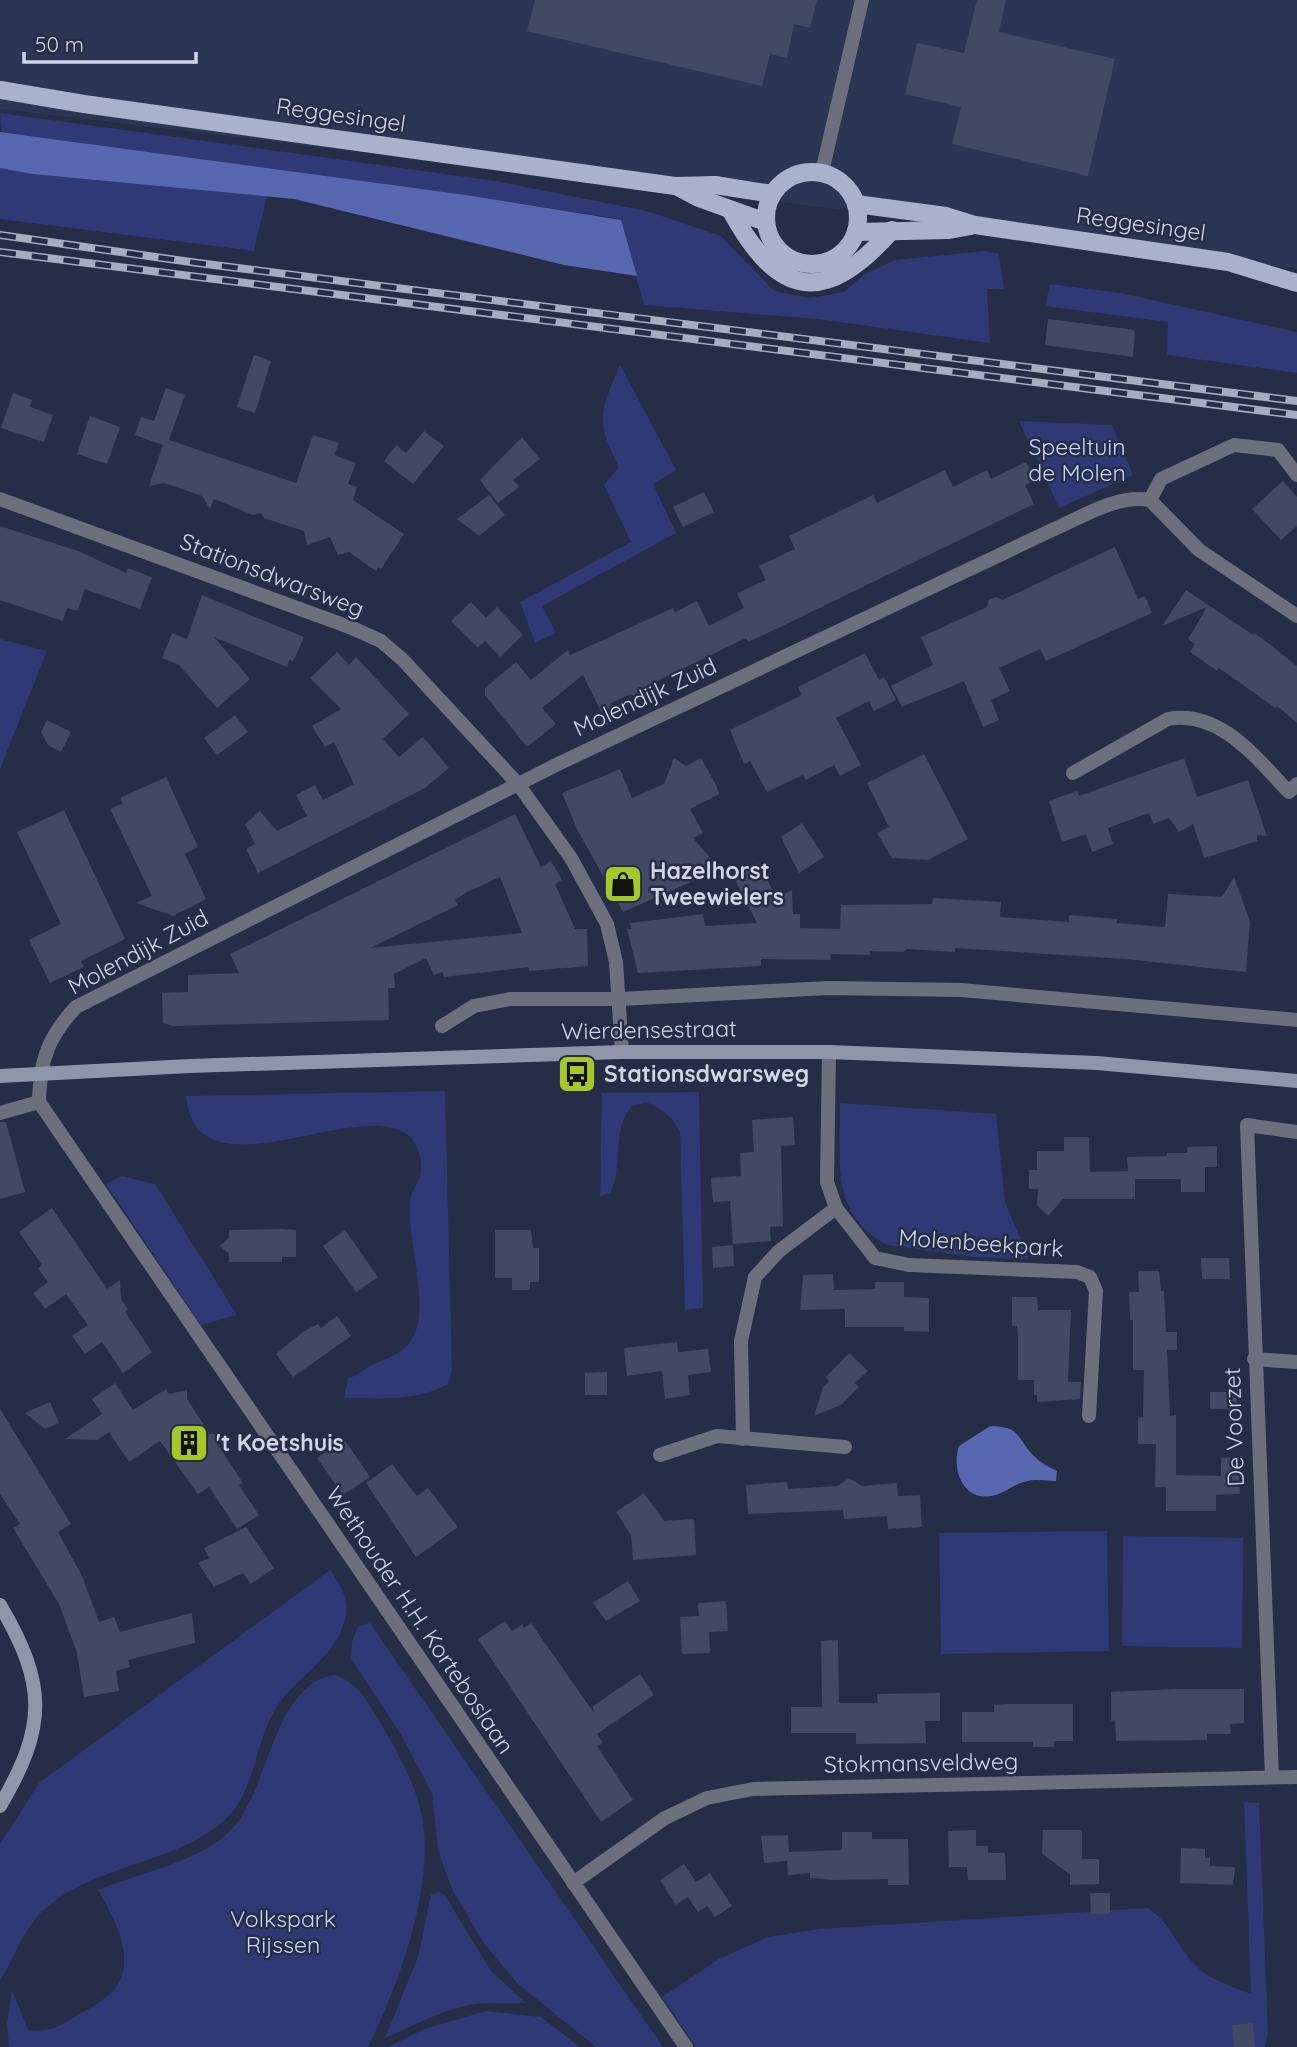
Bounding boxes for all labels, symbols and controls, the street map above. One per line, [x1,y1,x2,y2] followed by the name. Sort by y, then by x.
[24,21,196,65] scale bar
[35,31,84,57] text: 50 m
[274,91,408,138] street label: Reggesingel
[1074,200,1208,247] street label: Reggesingel
[1028,432,1126,487] park label: Speeltuin de Molen
[176,526,368,623] street label: Stationsdwarsweg
[569,651,721,742] street label: Molendijk Zuid
[650,856,784,911] place label: Hazelhorst Tweewielers
[602,863,644,905] shop icon: Hazelhorst Tweewielers
[63,902,213,1001] street label: Molendijk Zuid
[561,1013,737,1046] street label: Wierdensestraat
[556,1053,598,1095] bus stop icon: Stationsdwarsweg
[604,1059,809,1088] place label: Stationsdwarsweg
[897,1222,1065,1263] street label: Molenbeekpark
[1217,1367,1250,1487] street label: De Voorzet
[168,1422,210,1464] building icon: 't Koetshuis
[216,1428,344,1457] place label: 't Koetshuis
[320,1481,521,1759] street label: Wethouder H.H. Korteboslaan
[824,1746,1018,1779] street label: Stokmansveldweg
[230,1904,336,1959] park label: Volkspark Rijssen

